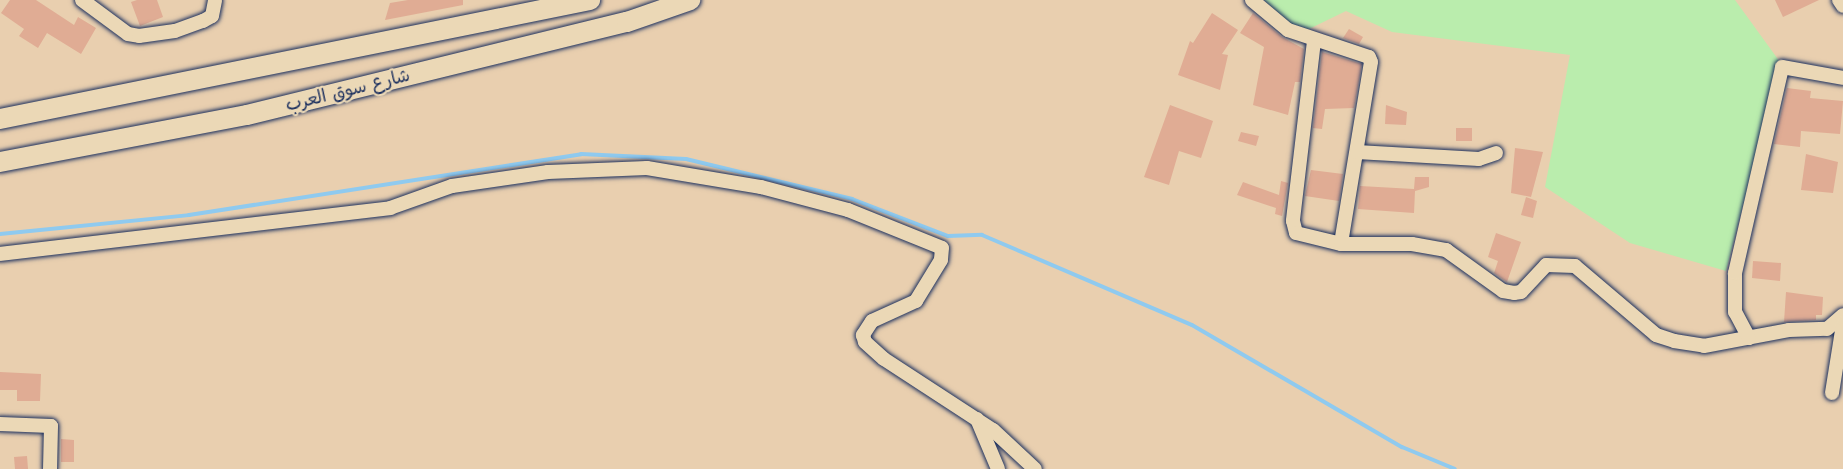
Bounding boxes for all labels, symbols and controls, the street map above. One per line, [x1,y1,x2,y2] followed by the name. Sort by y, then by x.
[284,65,412,117] street label: شارع سوق العرب

